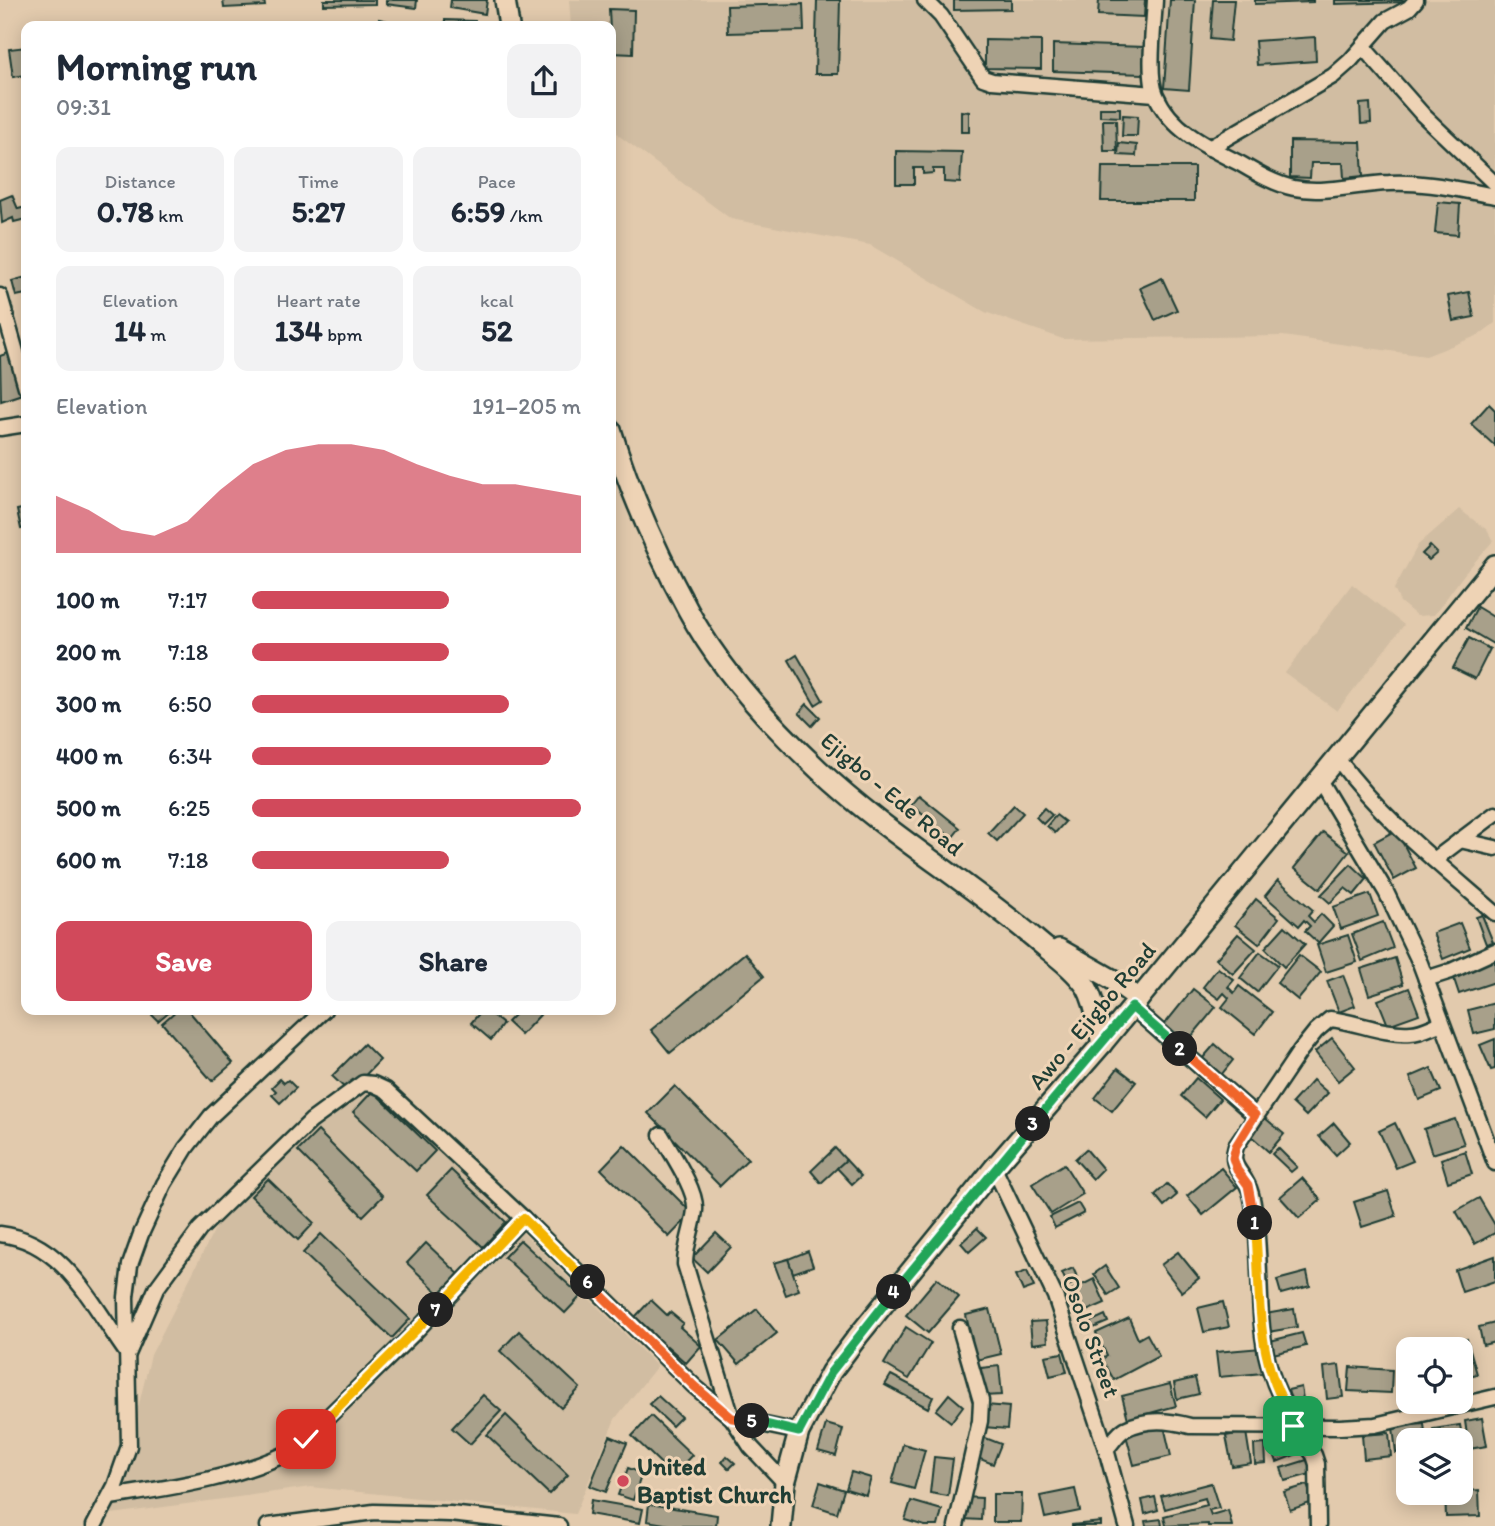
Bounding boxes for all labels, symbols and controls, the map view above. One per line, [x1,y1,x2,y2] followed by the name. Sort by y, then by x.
[56,44,257,90] text: Morning run
[507,44,581,118] button: share
[56,93,111,121] text: 09:31
[105,170,176,193] text: Distance
[298,170,339,193] text: Time
[478,170,516,193] text: Pace
[97,193,154,230] text: 0.78
[292,193,345,230] text: 5:27
[451,193,505,230] text: 6:59
[154,204,183,227] text: km
[505,204,543,227] text: /km
[102,289,178,312] text: Elevation
[276,289,361,312] text: Heart rate
[480,289,514,312] text: kcal
[114,312,146,349] text: 14
[275,312,323,349] text: 134
[481,312,513,349] text: 52
[146,323,166,346] text: m
[323,323,362,346] text: bpm
[56,392,147,420] text: Elevation
[472,392,581,420] text: 191–205 m
[56,586,120,614] text: 100 m
[168,586,207,614] text: 7:17
[56,638,121,666] text: 200 m
[168,638,208,666] text: 7:18
[56,690,121,718] text: 300 m
[168,690,212,718] text: 6:50
[815,725,970,862] street label: Ejigbo - Ede Road
[56,742,123,770] text: 400 m
[168,742,212,770] text: 6:34
[56,794,121,822] text: 500 m
[168,794,210,822] text: 6:25
[56,846,121,874] text: 600 m
[168,846,208,874] text: 7:18
[56,921,312,1001] button: Save
[326,921,581,1001] button: Share
[1022,936,1162,1095] street label: Awo - Ejigbo Road
[1162,1032,1198,1066] pin: 2
[1175,1037,1185,1060] text: 2
[1016,1106,1050,1142] pin: 3
[1027,1112,1038,1135] text: 3
[1238,1206,1272,1240] pin: 1
[1250,1211,1259,1234] text: 1
[570,1264,606,1300] pin: 6
[582,1270,593,1293] text: 6
[1056,1270,1127,1401] street label: Osolo Street
[876,1274,912,1310] pin: 4
[888,1280,899,1303] text: 4
[418,1292,453,1328] pin: 7
[431,1298,440,1321] text: 7
[1396,1337,1473,1505] map controls
[1396,1337,1473,1414] button: locate
[1263,1396,1323,1456] pin
[734,1404,770,1438] pin: 5
[1274,1407,1312,1445] icon: arrive
[276,1409,336,1469] pin
[747,1409,756,1432] text: 5
[287,1420,325,1458] icon: check
[1396,1428,1473,1505] button: layers
[637,1452,793,1510] place label: United Baptist Church
[615,1473,631,1489] marker: United Baptist Church

